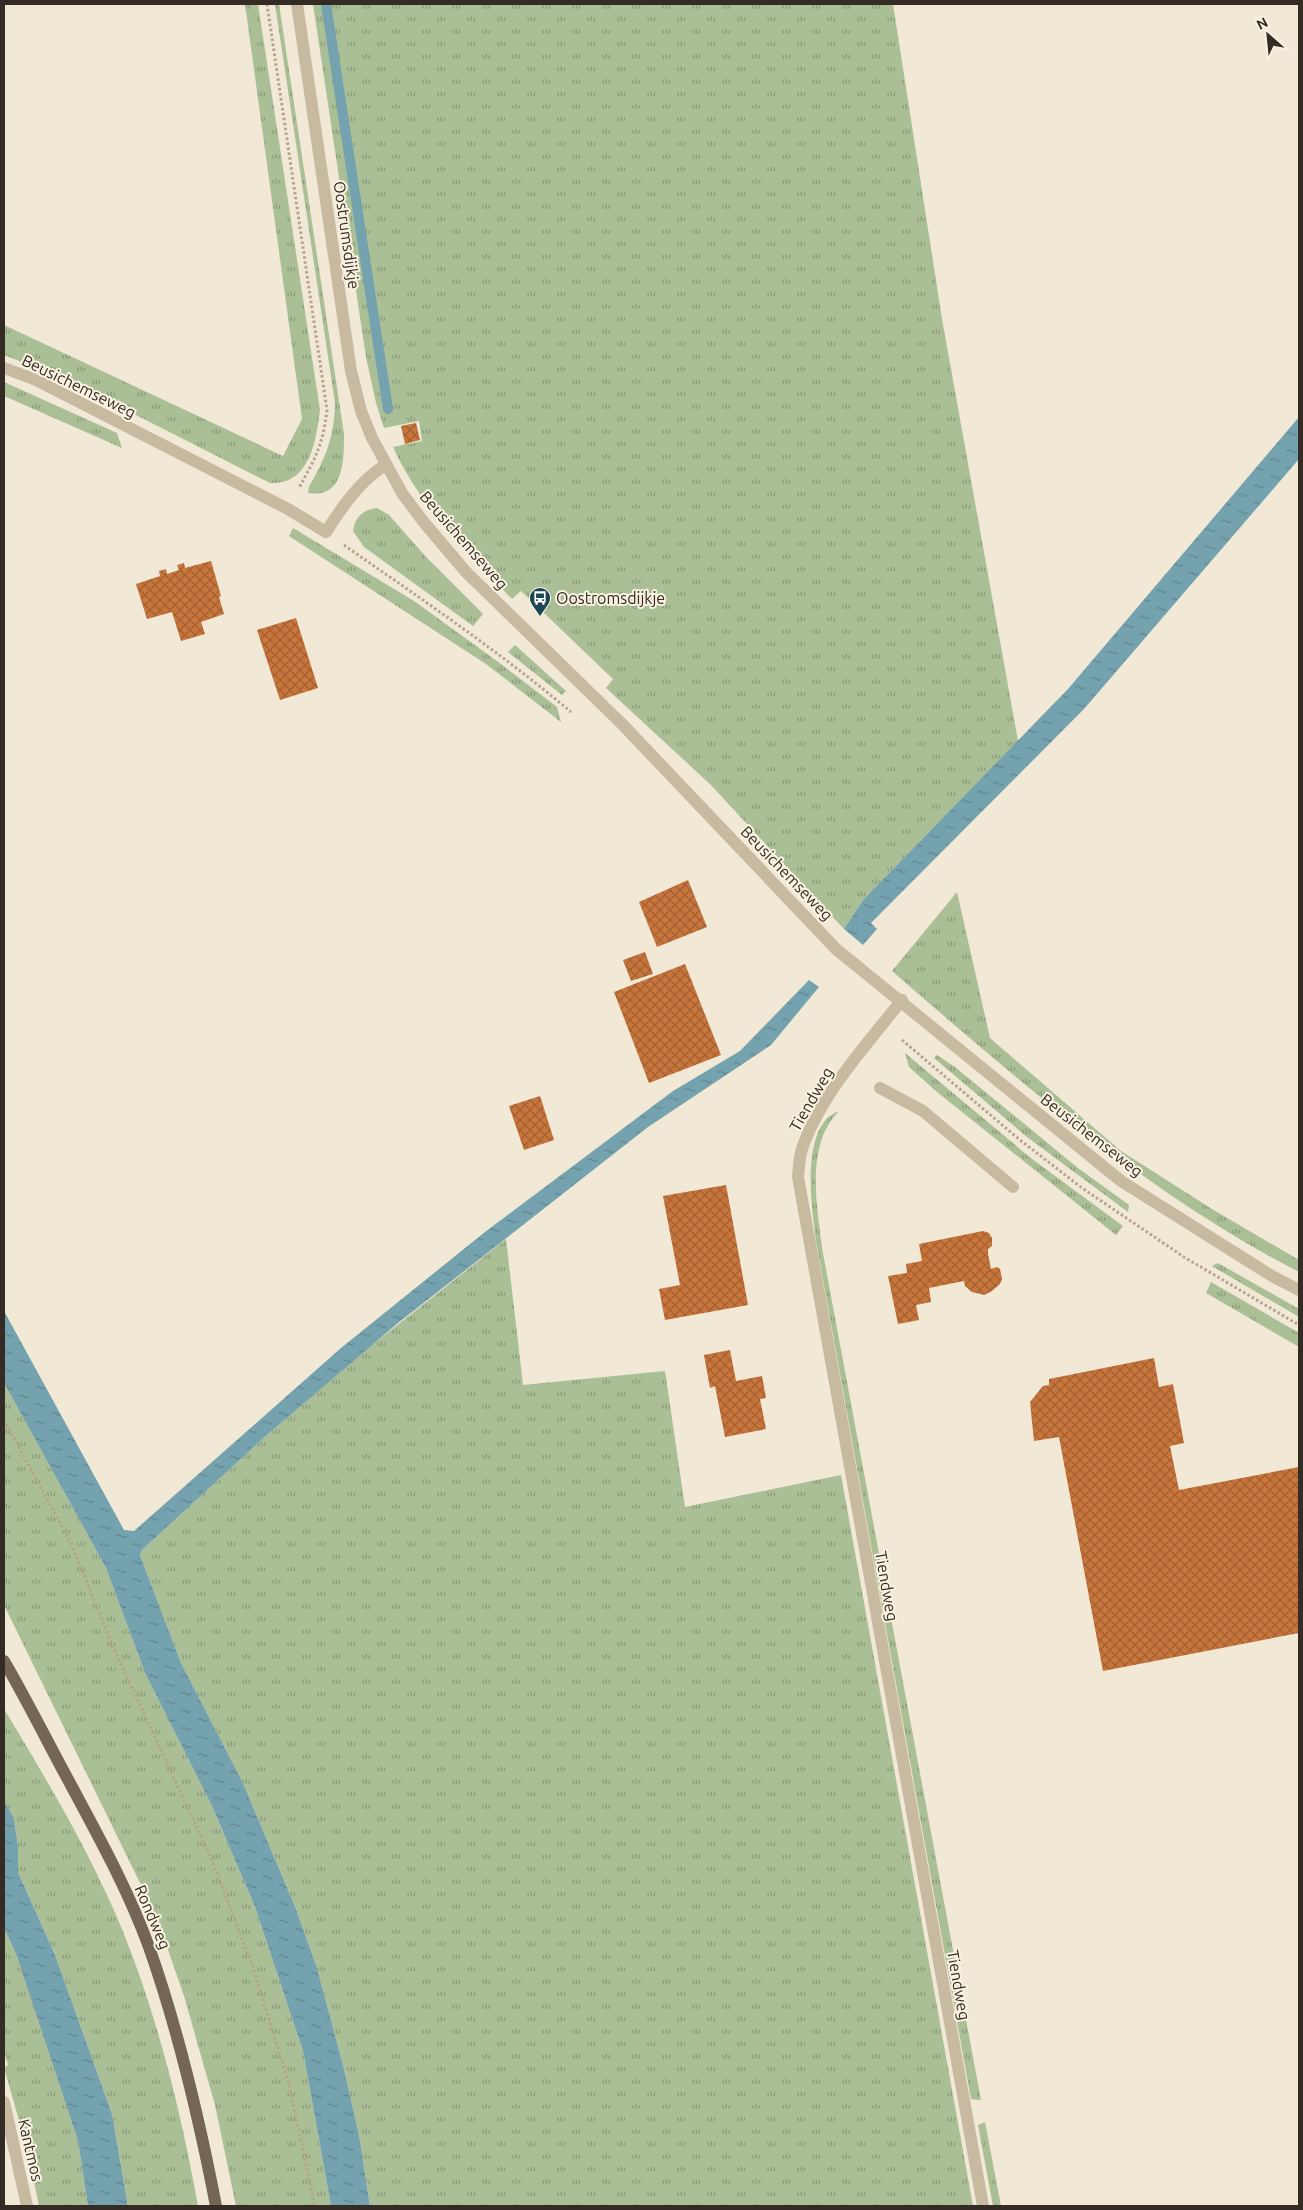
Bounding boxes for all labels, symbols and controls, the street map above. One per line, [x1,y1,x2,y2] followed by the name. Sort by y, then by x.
[1243,10,1293,60] north arrow
[1254,14,1270,33] text: N
[331,180,363,290] street label: Oostrumsdijkje
[19,351,139,421] street label: Beusichemseweg
[416,487,512,593] street label: Beusichemseweg
[528,586,552,617] bus stop icon: Oostromsdijkje
[556,589,665,607] place label: Oostromsdijkje
[737,822,837,924] street label: Beusichemseweg
[785,1064,837,1134] street label: Tiendweg
[1037,1090,1147,1180] street label: Beusichemseweg
[872,1550,902,1622] street label: Tiendweg
[131,1882,175,1952] street label: Rondweg
[944,1949,974,2021] street label: Tiendweg
[15,2117,47,2183] street label: Kantmos

